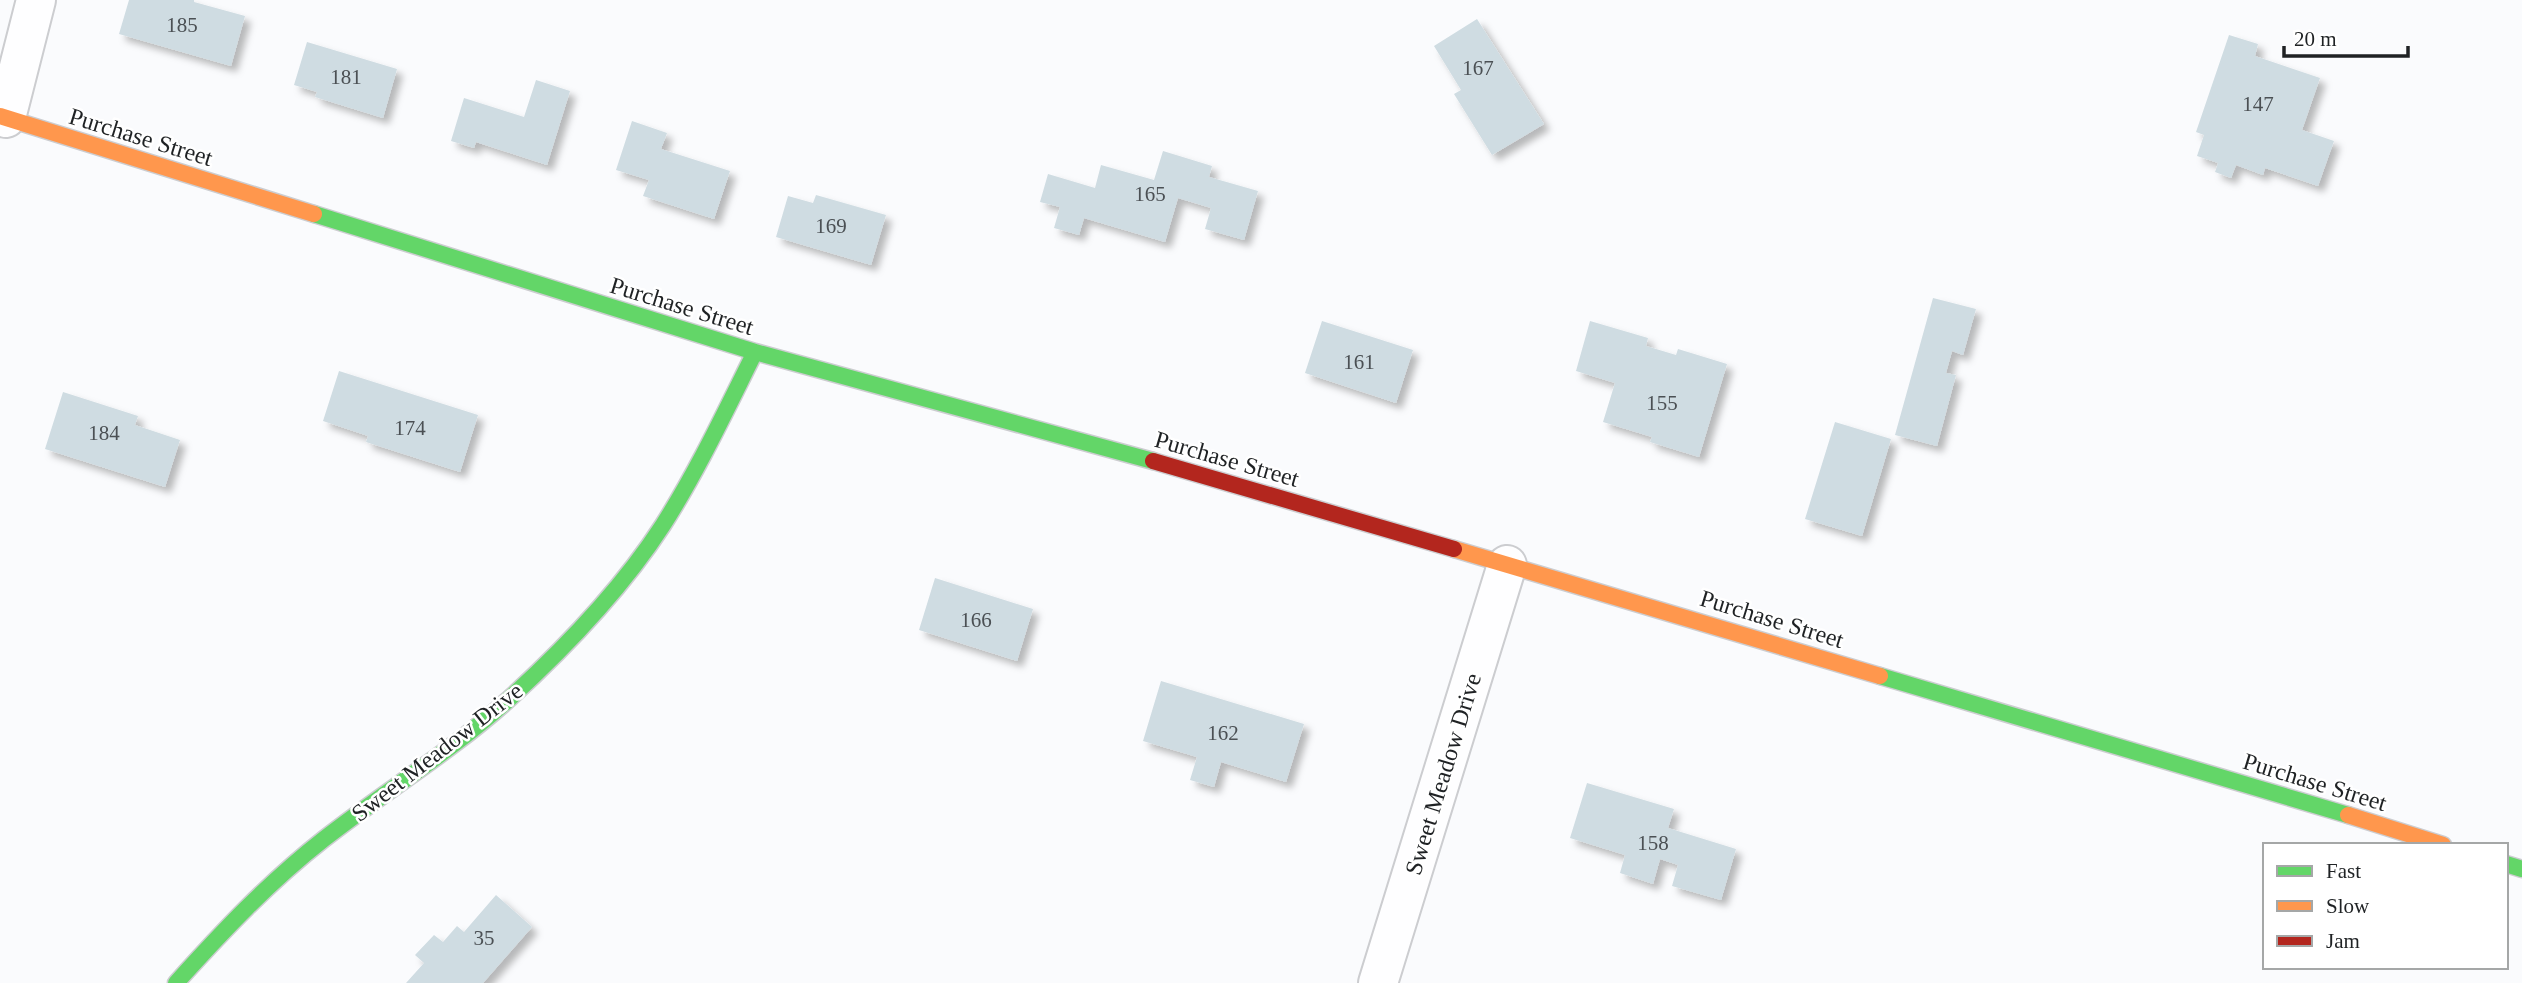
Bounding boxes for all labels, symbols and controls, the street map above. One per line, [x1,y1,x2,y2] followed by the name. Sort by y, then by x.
[166,13,198,37] house number: 185
[2284,14,2408,58] scale bar
[2294,27,2337,51] text: 20 m
[1462,56,1494,80] house number: 167
[330,65,362,89] house number: 181
[2242,92,2274,116] house number: 147
[66,103,216,171] street label: Purchase Street
[1134,182,1166,206] house number: 165
[815,214,847,238] house number: 169
[607,272,757,340] street label: Purchase Street
[1343,350,1375,374] house number: 161
[1646,391,1678,415] house number: 155
[394,416,426,440] house number: 174
[88,421,120,445] house number: 184
[1152,426,1302,492] street label: Purchase Street
[1697,585,1847,653] street label: Purchase Street
[960,608,992,632] house number: 166
[1400,670,1486,878] street label: Sweet Meadow Drive
[347,677,527,827] street label: Sweet Meadow Drive
[1207,721,1239,745] house number: 162
[2240,748,2390,816] street label: Purchase Street
[1637,831,1669,855] house number: 158
[2263,843,2508,969] legend
[2326,859,2361,883] text: Fast
[2326,894,2370,918] text: Slow
[474,926,495,950] house number: 35
[2326,929,2360,953] text: Jam

